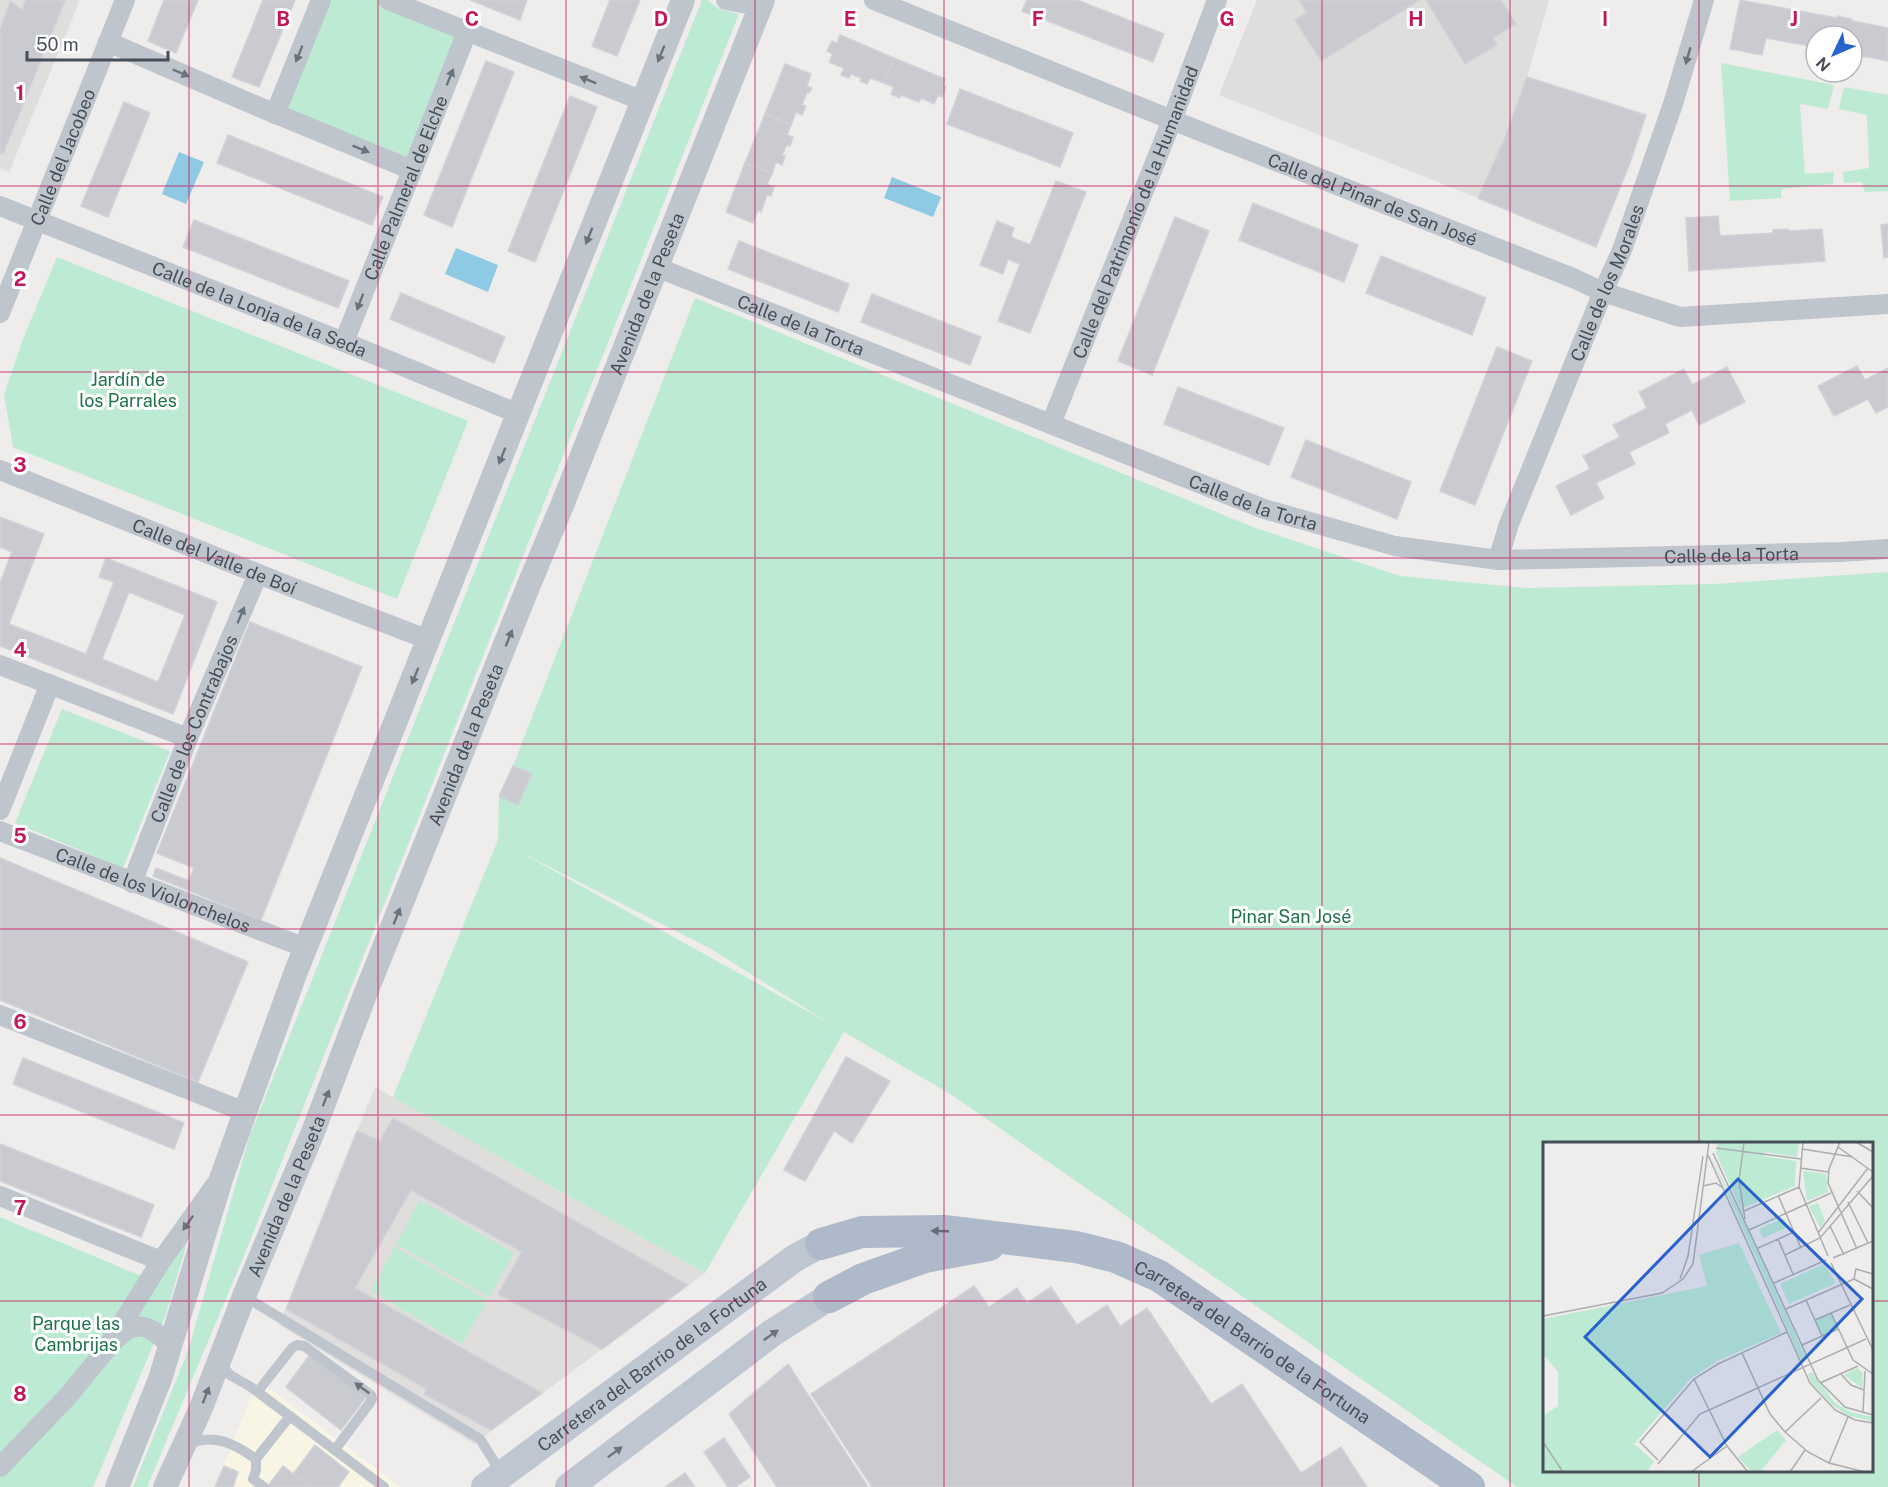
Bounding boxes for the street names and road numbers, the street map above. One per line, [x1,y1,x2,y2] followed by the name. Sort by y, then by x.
[1068,63,1202,361] street label: Calle del Patrimonio de la Humanidad
[26,86,99,228] street label: Calle del Jacobeo
[359,92,451,283] street label: Calle Palmeral de Elche
[1265,149,1480,250] street label: Calle del Pinar de San José
[1566,202,1648,364] street label: Calle de los Morales
[605,209,688,378] street label: Avenida de la Peseta
[149,257,370,361] street label: Calle de la Lonja de la Seda
[734,290,868,359] street label: Calle de la Torta
[1186,470,1320,534] street label: Calle de la Torta
[129,514,300,599] street label: Calle del Valle de Boí
[1664,542,1799,567] street label: Calle de la Torta
[146,632,241,826] street label: Calle de los Contrabajos
[423,660,507,829] street label: Avenida de la Peseta
[53,843,254,936] street label: Calle de los Violonchelos
[243,1113,329,1280] street label: Avenida de la Peseta
[1131,1256,1375,1428] street label: Carretera del Barrio de la Fortuna
[533,1273,770,1456] street label: Carretera del Barrio de la Fortuna

